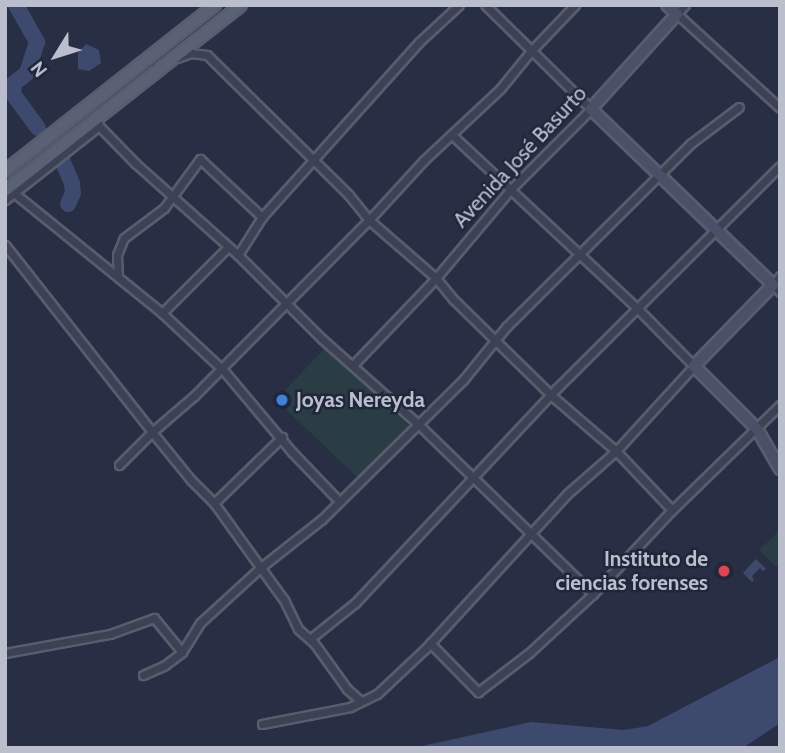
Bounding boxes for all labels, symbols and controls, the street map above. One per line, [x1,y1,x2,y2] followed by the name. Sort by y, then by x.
[21,21,91,91] north arrow
[26,57,52,82] text: N
[448,81,592,233] street label: Avenida José Basurto
[296,387,425,413] place label: Joyas Nereyda
[274,392,290,408] marker: Joyas Nereyda
[556,546,708,596] place label: Instituto de ciencias forenses
[714,561,734,581] marker: Instituto de ciencias forenses

